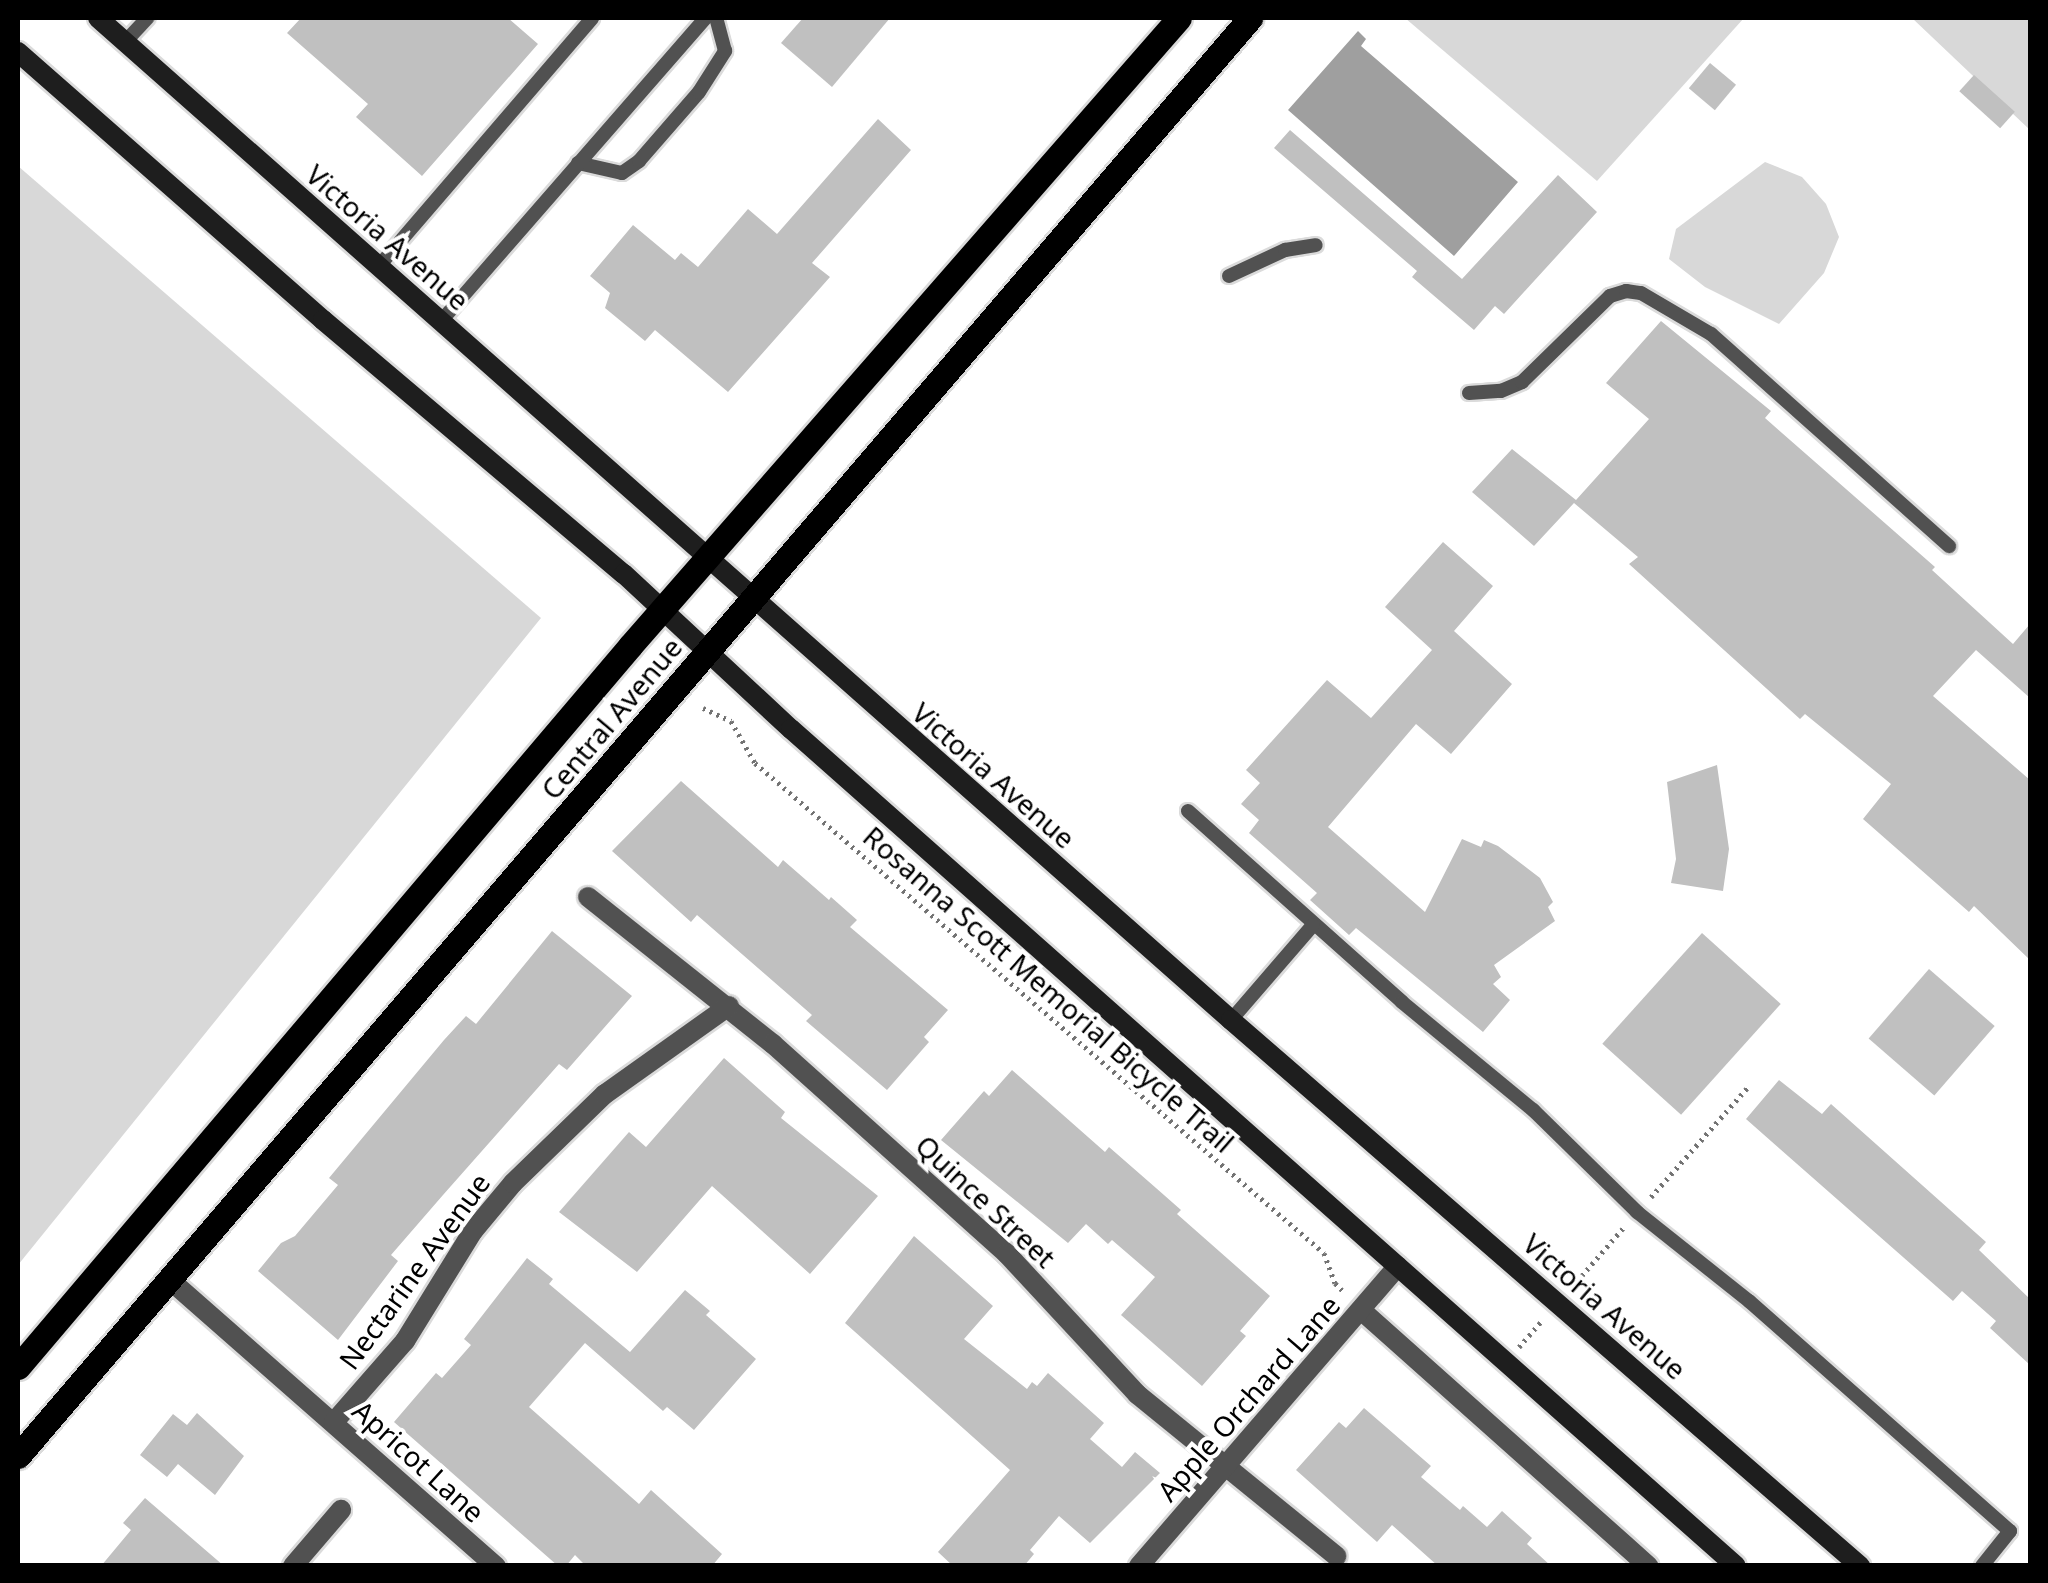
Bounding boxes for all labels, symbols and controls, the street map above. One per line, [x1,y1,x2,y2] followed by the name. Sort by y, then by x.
[300,157,476,317] street label: Victoria Avenue
[534,630,688,806] street label: Central Avenue
[906,695,1082,855] street label: Victoria Avenue
[857,819,1241,1159] street label: Rosanna Scott Memorial Bicycle Trail
[909,1128,1063,1274] street label: Quince Street
[332,1167,496,1375] street label: Nectarine Avenue
[1517,1226,1693,1386] street label: Victoria Avenue
[1150,1289,1346,1507] street label: Apple Orchard Lane
[346,1393,492,1529] street label: Apricot Lane

